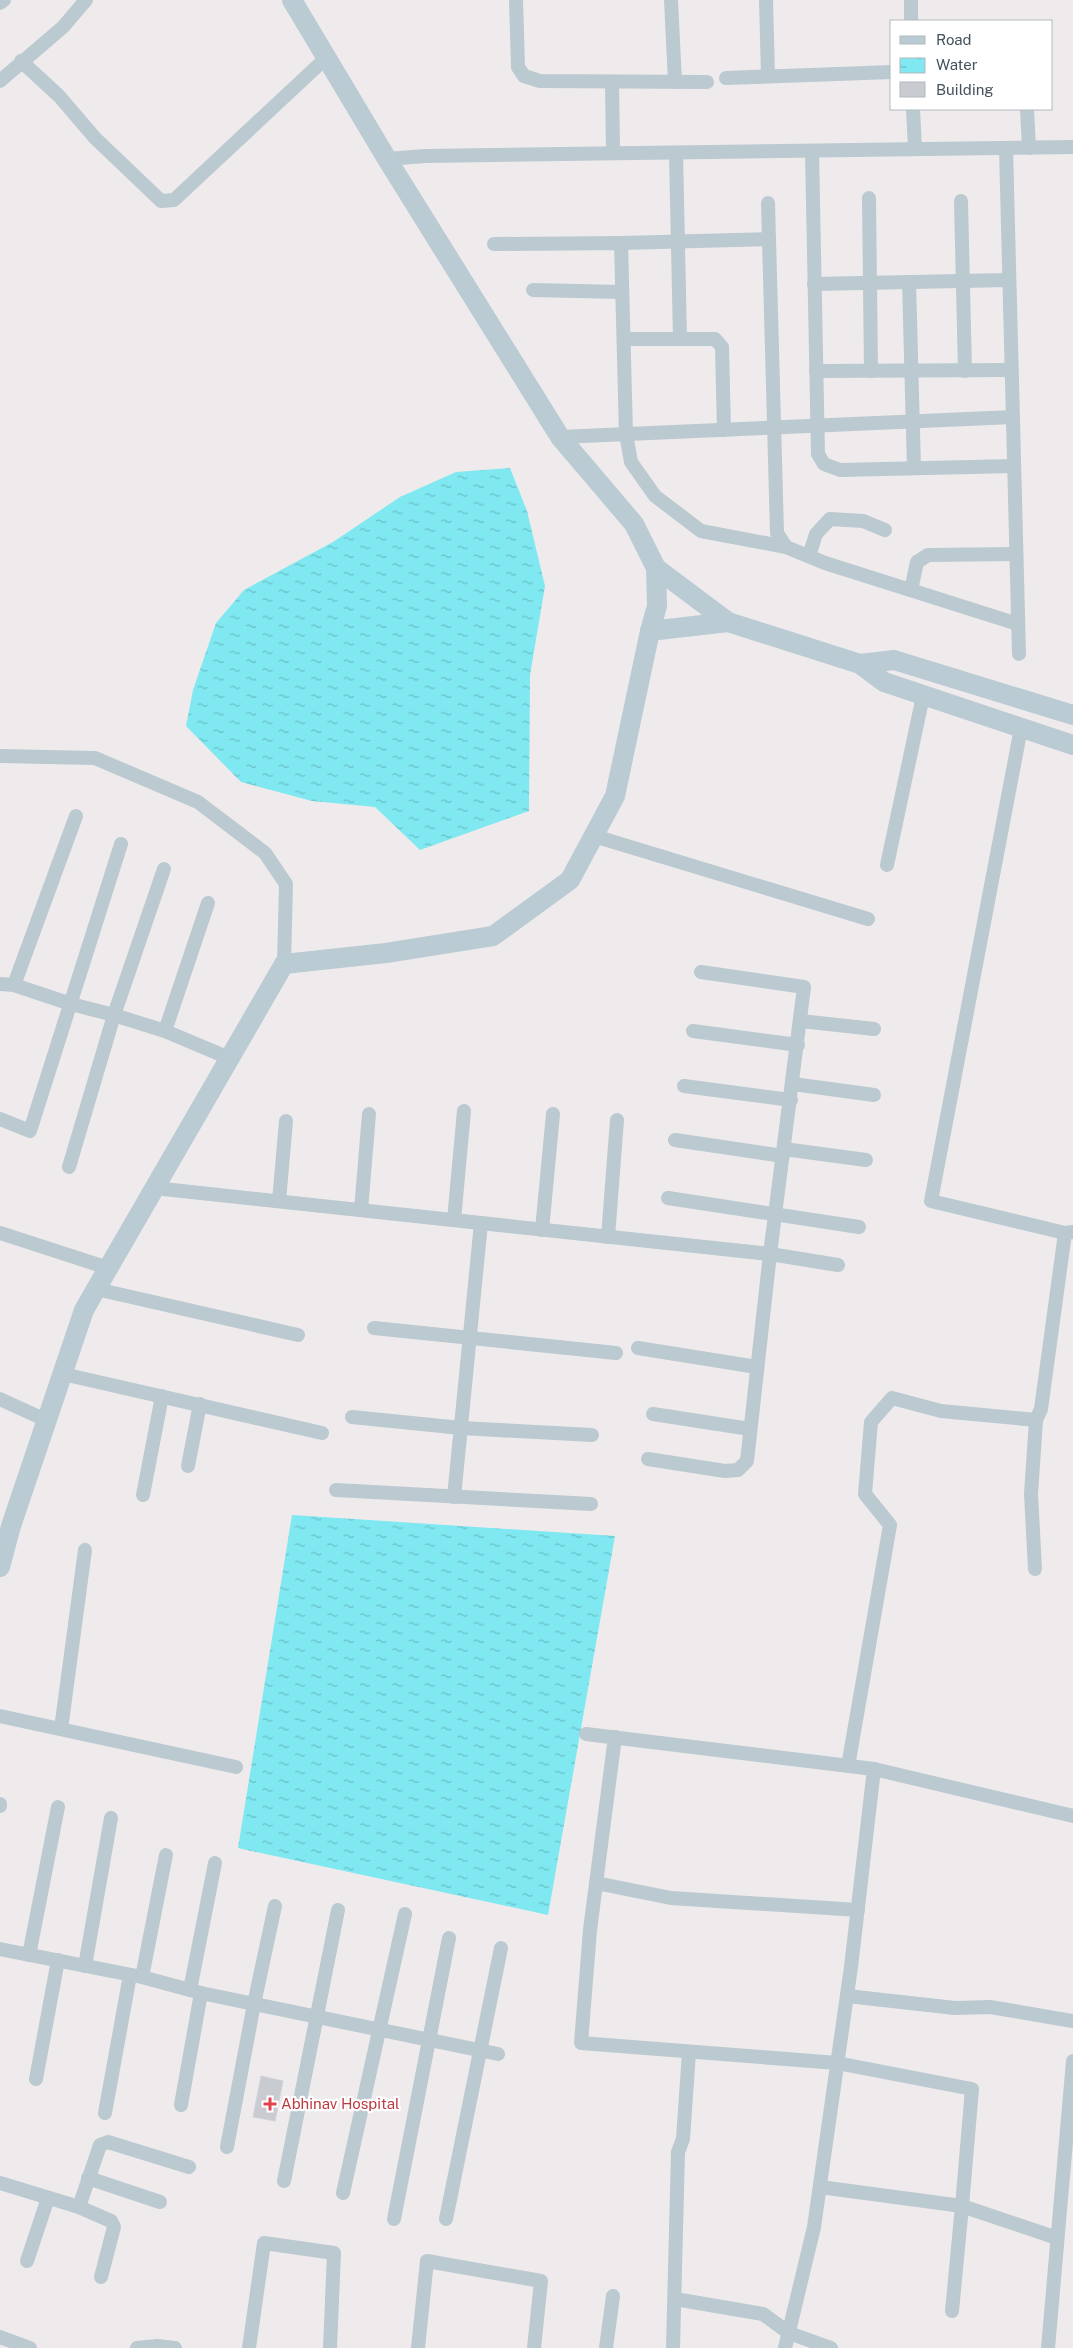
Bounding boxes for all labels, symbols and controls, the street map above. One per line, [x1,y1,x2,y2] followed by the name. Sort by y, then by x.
[890,20,1053,110] legend
[936,31,972,48] text: Road
[936,56,978,73] text: Water
[936,81,994,98] text: Building
[281,2095,400,2112] place label: Abhinav Hospital
[263,2097,277,2111] marker: Abhinav Hospital

